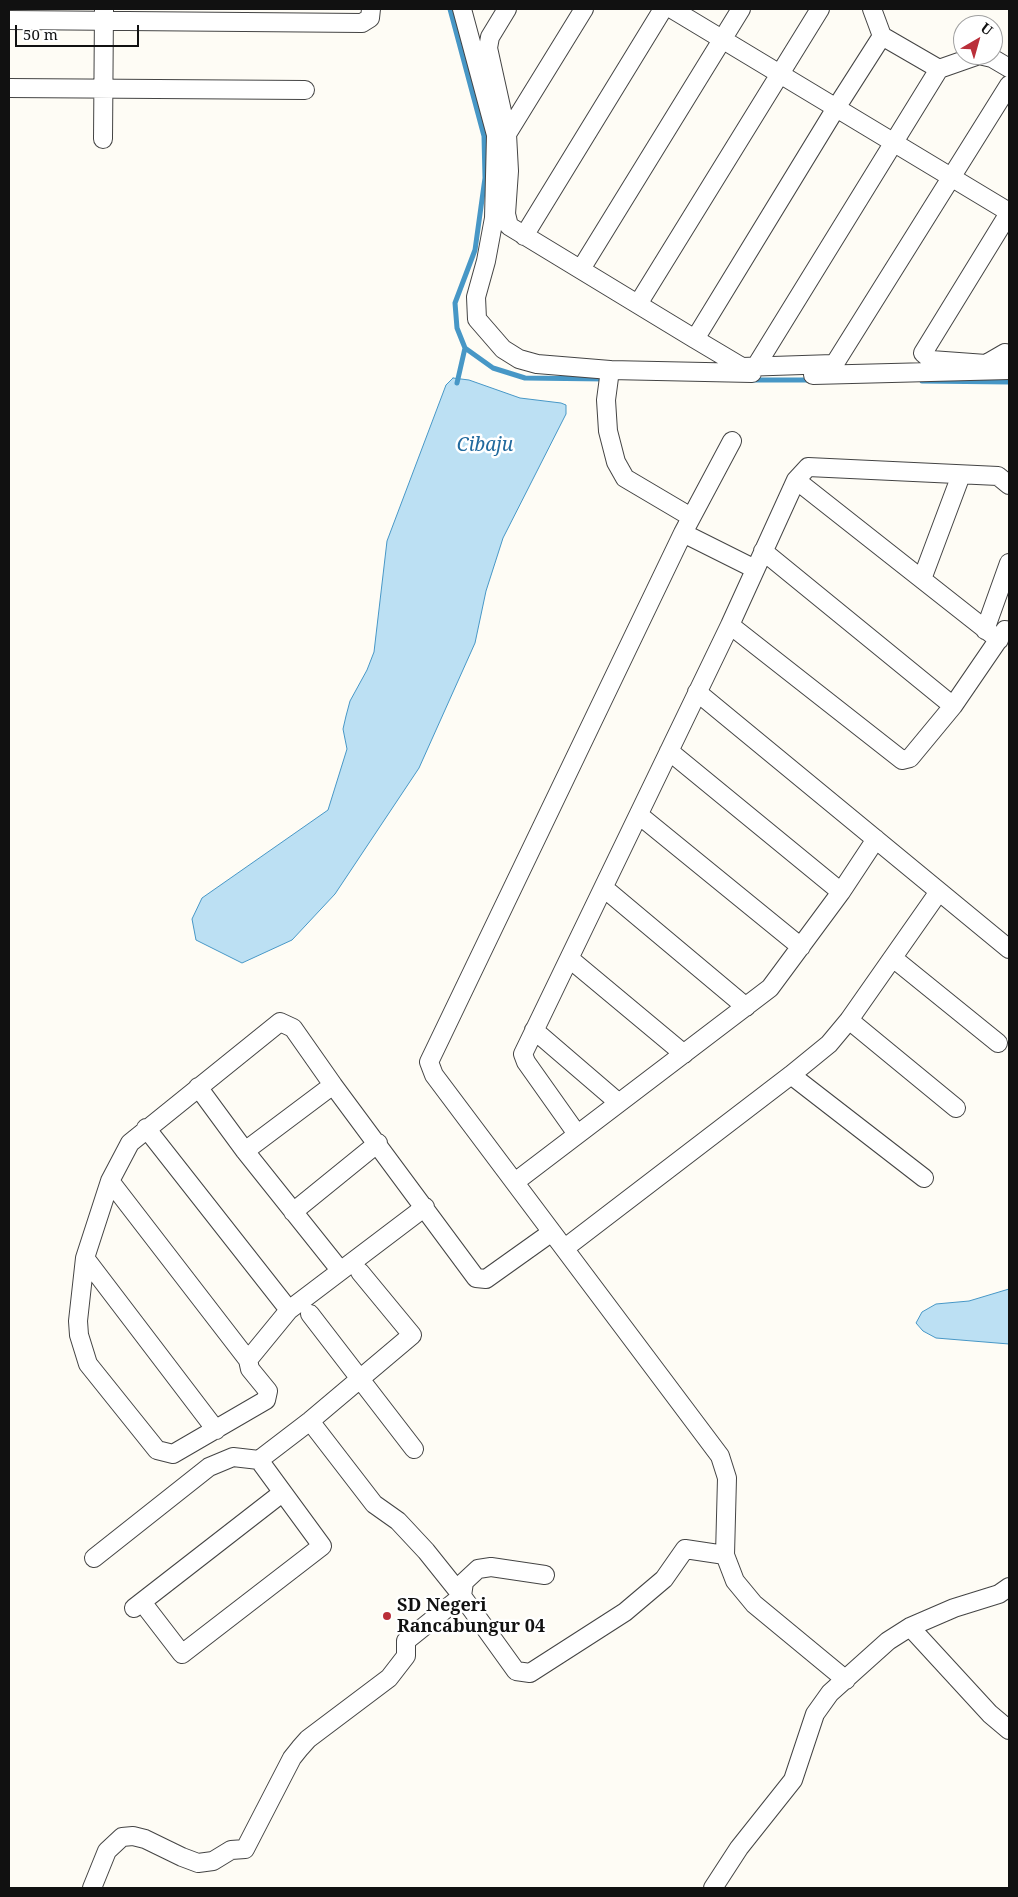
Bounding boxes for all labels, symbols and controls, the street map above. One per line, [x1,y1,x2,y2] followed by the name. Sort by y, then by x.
[18,15,141,47] scale bar
[953,15,1003,65] north arrow
[977,18,997,39] text: U
[23,24,58,44] text: 50 m
[457,435,513,457] water label: Cibaju
[397,1595,545,1638] place label: SD Negeri Rancabungur 04
[381,1610,393,1622] marker: SD Negeri Rancabungur 04

